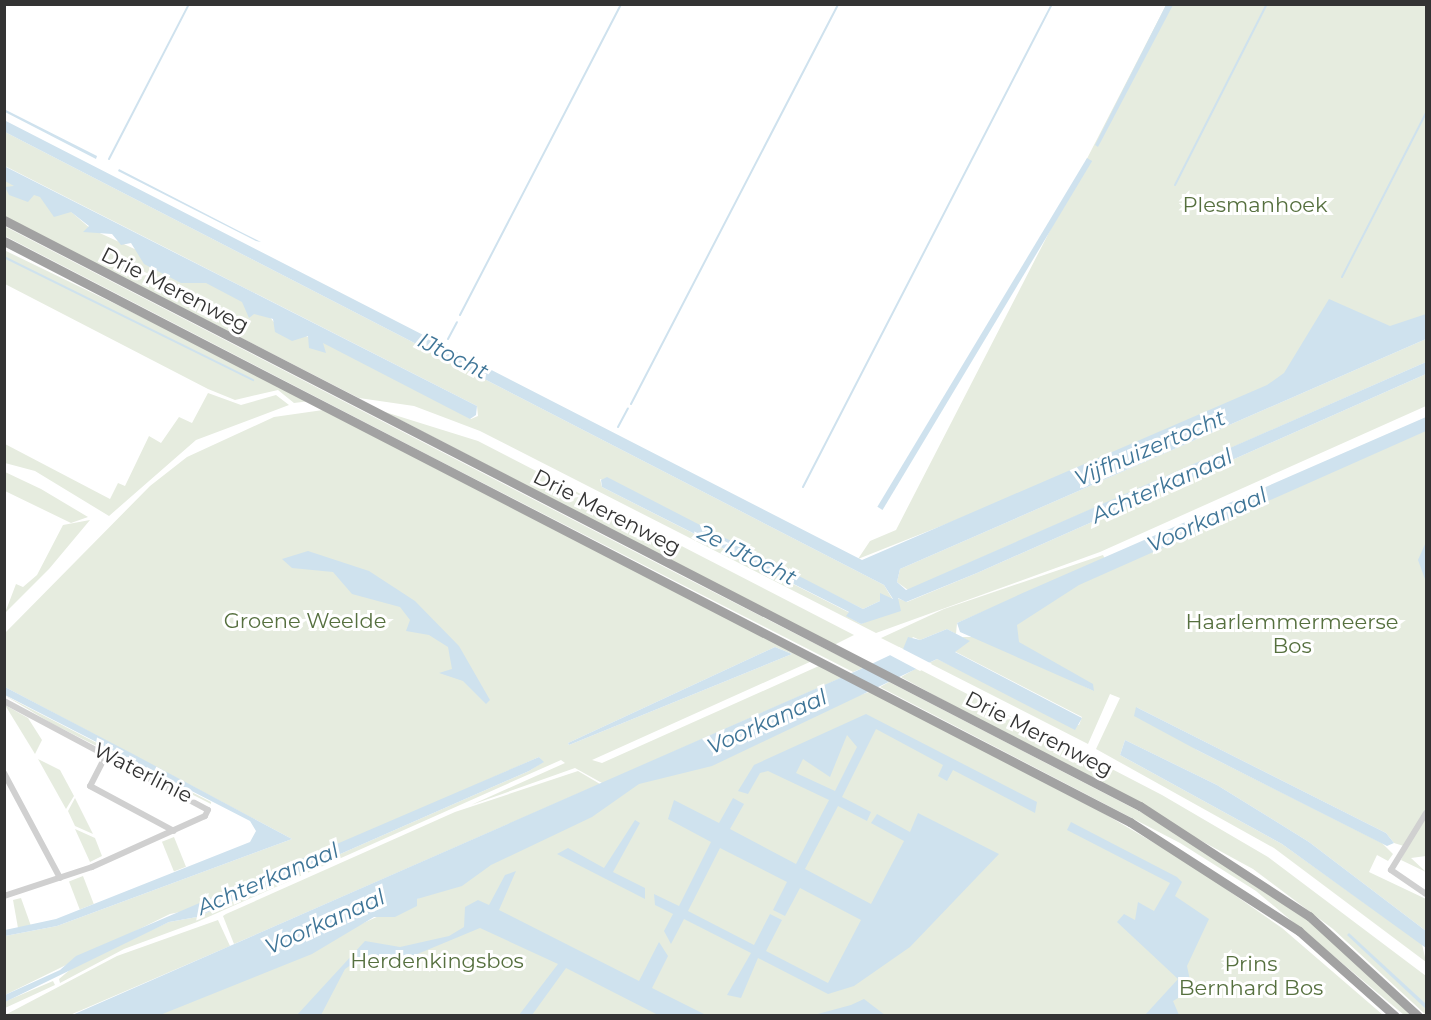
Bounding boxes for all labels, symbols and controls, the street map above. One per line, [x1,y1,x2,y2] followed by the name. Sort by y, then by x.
[1182,192,1328,218] park label: Plesmanhoek
[97,242,253,338] street label: Drie Merenweg
[413,327,493,385] water label: IJtocht
[1070,404,1230,492] water label: Vijfhuizertocht
[1087,443,1237,529] water label: Achterkanaal
[529,464,685,560] street label: Drie Merenweg
[1143,482,1271,558] water label: Voorkanaal
[693,519,801,591] water label: 2e IJtocht
[224,608,386,634] park label: Groene Weelde
[1186,609,1398,659] park label: Haarlemmermeerse Bos
[703,684,831,760] water label: Voorkanaal
[961,686,1117,782] street label: Drie Merenweg
[89,737,197,809] street label: Waterlinie
[193,837,343,921] water label: Achterkanaal
[261,884,389,960] water label: Voorkanaal
[350,948,524,974] park label: Herdenkingsbos
[1179,951,1323,1001] park label: Prins Bernhard Bos

